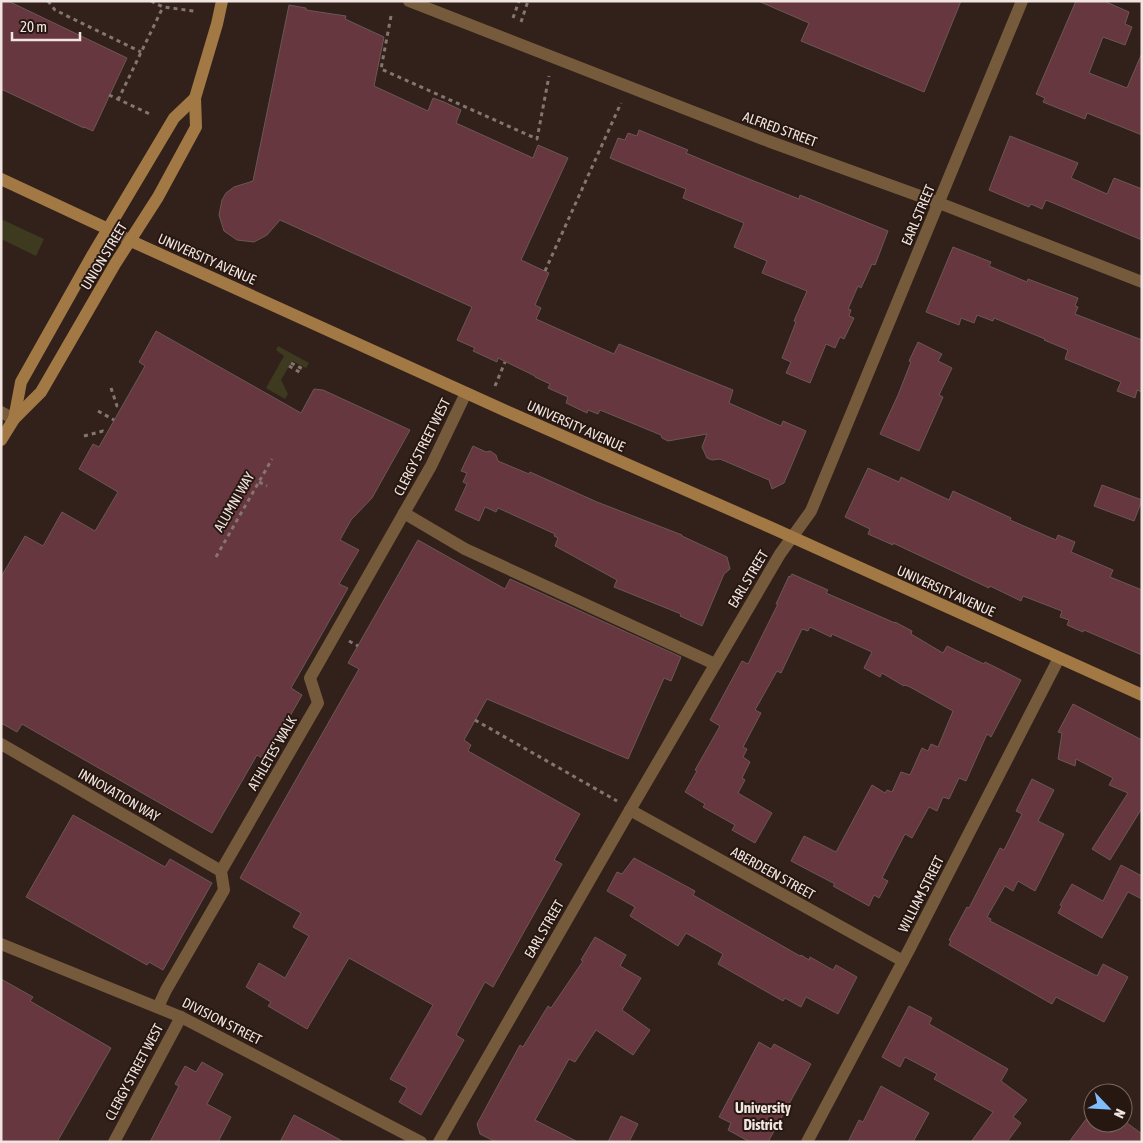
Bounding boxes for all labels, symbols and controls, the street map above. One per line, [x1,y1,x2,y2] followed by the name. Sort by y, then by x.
[12,10,80,42] scale bar
[20,18,47,35] text: 20 m
[741,108,819,150] street label: ALFRED STREET
[898,182,938,248] street label: EARL STREET
[78,220,130,292] street label: UNION STREET
[156,230,258,288] street label: UNIVERSITY AVENUE
[391,396,453,498] street label: CLERGY STREET WEST
[525,397,627,455] street label: UNIVERSITY AVENUE
[211,469,258,535] street label: ALUMNI WAY
[725,547,771,611] street label: EARL STREET
[895,562,997,620] street label: UNIVERSITY AVENUE
[244,713,300,793] street label: ATHLETES’ WALK
[75,765,163,825] street label: INNOVATION WAY
[728,843,818,903] street label: ABERDEEN STREET
[895,853,947,935] street label: WILLIAM STREET
[521,897,567,961] street label: EARL STREET
[180,994,264,1048] street label: DIVISION STREET
[102,1021,166,1123] street label: CLERGY STREET WEST
[1083,1083,1133,1133] north arrow
[735,1099,792,1133] district label: University District
[1111,1106,1129,1121] text: N

